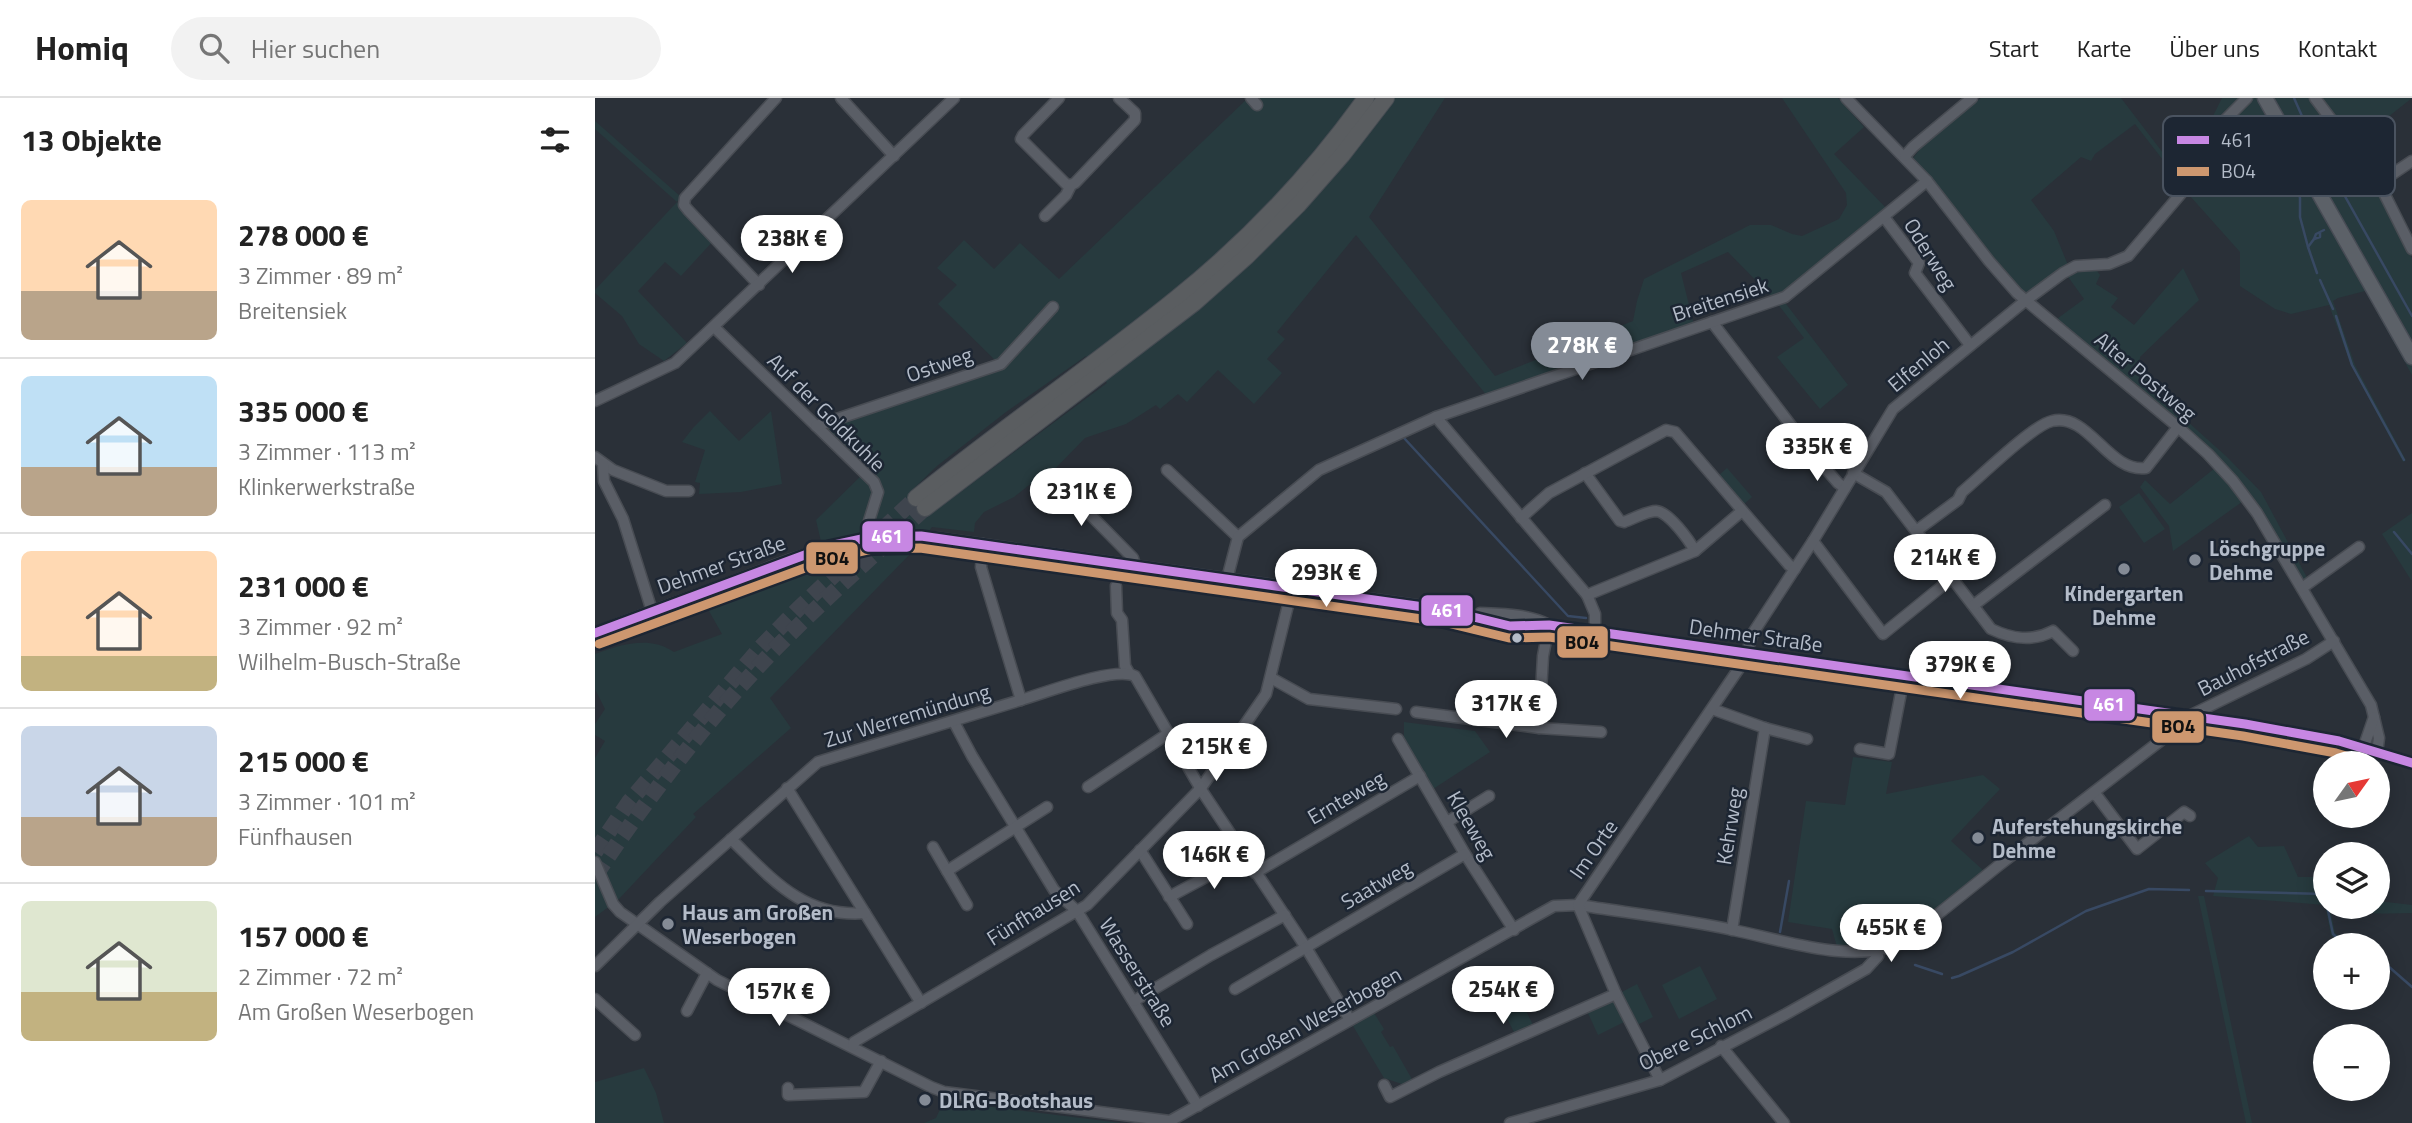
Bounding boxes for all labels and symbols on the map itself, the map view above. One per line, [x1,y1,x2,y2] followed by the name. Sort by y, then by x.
[2163,116,2395,196] legend
[2221,125,2253,154] text: 461
[2221,156,2256,185] text: BO4
[1896,212,1966,297] street label: Oderweg
[735,216,849,275] pin: 238K €
[1668,268,1772,330] street label: Breitensiek
[1525,322,1639,382] pin: 278K €
[2088,324,2204,429] street label: Alter Postweg
[1880,328,1956,400] street label: Elfenloh
[902,338,977,390] street label: Ostweg
[760,345,894,479] street label: Auf der Goldkuhle
[1760,424,1874,483] pin: 335K €
[1024,468,1138,528] pin: 231K €
[861,520,914,553] line badge: 461
[871,521,903,550] text: 461
[652,526,790,602] street label: Dehmer Straße
[2209,532,2325,588] place label: Löschgruppe Dehme
[1888,534,2002,594] pin: 214K €
[805,541,859,575] line badge: BO4
[815,543,849,572] text: BO4
[1269,550,1383,609] pin: 293K €
[2187,552,2203,568] marker: Löschgruppe Dehme
[2116,561,2132,577] marker: Kindergarten Dehme
[2064,577,2184,633] place label: Kindergarten Dehme
[1420,594,1474,627] line badge: 461
[1431,595,1463,624] text: 461
[1687,610,1825,660] street label: Dehmer Straße
[2192,620,2314,704] street label: Bauhofstraße
[1556,625,1609,659] line badge: BO4
[1565,627,1599,656] text: BO4
[1510,631,1524,645] unlabelled marker
[1903,642,2017,701] pin: 379K €
[820,674,994,755] street label: Zur Werremündung
[1449,680,1563,740] pin: 317K €
[2083,688,2136,722] line badge: 461
[2093,689,2125,718] text: 461
[2151,710,2205,744] line badge: BO4
[2161,711,2195,740] text: BO4
[1159,724,1273,783] pin: 215K €
[2313,751,2391,828] north arrow
[1301,762,1391,832] street label: Ernteweg
[1439,784,1505,866] street label: Kleeweg
[1707,785,1751,867] street label: Kehrweg
[1992,810,2182,866] place label: Auferstehungskirche Dehme
[1561,813,1625,885] street label: Im Orte
[1970,830,1986,846] marker: Auferstehungskirche Dehme
[1157,832,1271,891] pin: 146K €
[1335,851,1418,917] street label: Saatweg
[980,871,1086,953] street label: Fünfhausen
[682,896,833,952] place label: Haus am Großen Weserbogen
[1834,904,1948,964] pin: 455K €
[1092,911,1184,1033] street label: Wasserstraße
[660,916,676,932] marker: Haus am Großen Weserbogen
[1203,958,1407,1090] street label: Am Großen Weserbogen
[1446,967,1560,1026] pin: 254K €
[722,968,836,1028] pin: 157K €
[1633,996,1757,1078] street label: Obere Schlom
[939,1084,1093,1116] place label: DLRG-Bootshaus
[917,1092,933,1108] marker: DLRG-Bootshaus

